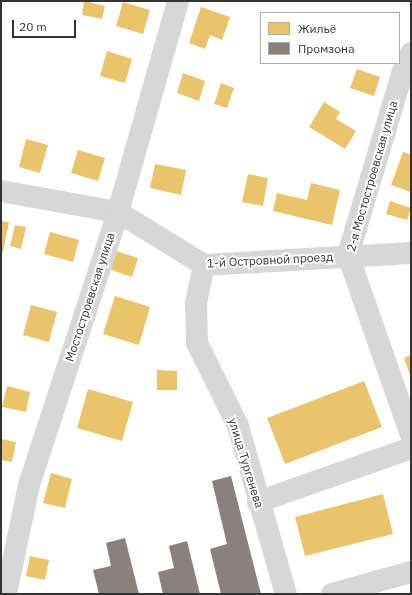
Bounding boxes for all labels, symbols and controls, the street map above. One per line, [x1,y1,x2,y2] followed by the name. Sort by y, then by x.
[14,12,78,38] scale bar
[260,12,400,64] legend
[19,19,47,34] text: 20 m
[298,21,336,36] text: Жильё
[298,41,355,56] text: Промзона
[344,99,400,253] street label: 2-я Мостостроевская улица
[62,231,118,363] street label: Мостостроевская улица
[206,250,334,270] street label: 1-й Островной проезд
[225,416,267,510] street label: улица Тургенева

